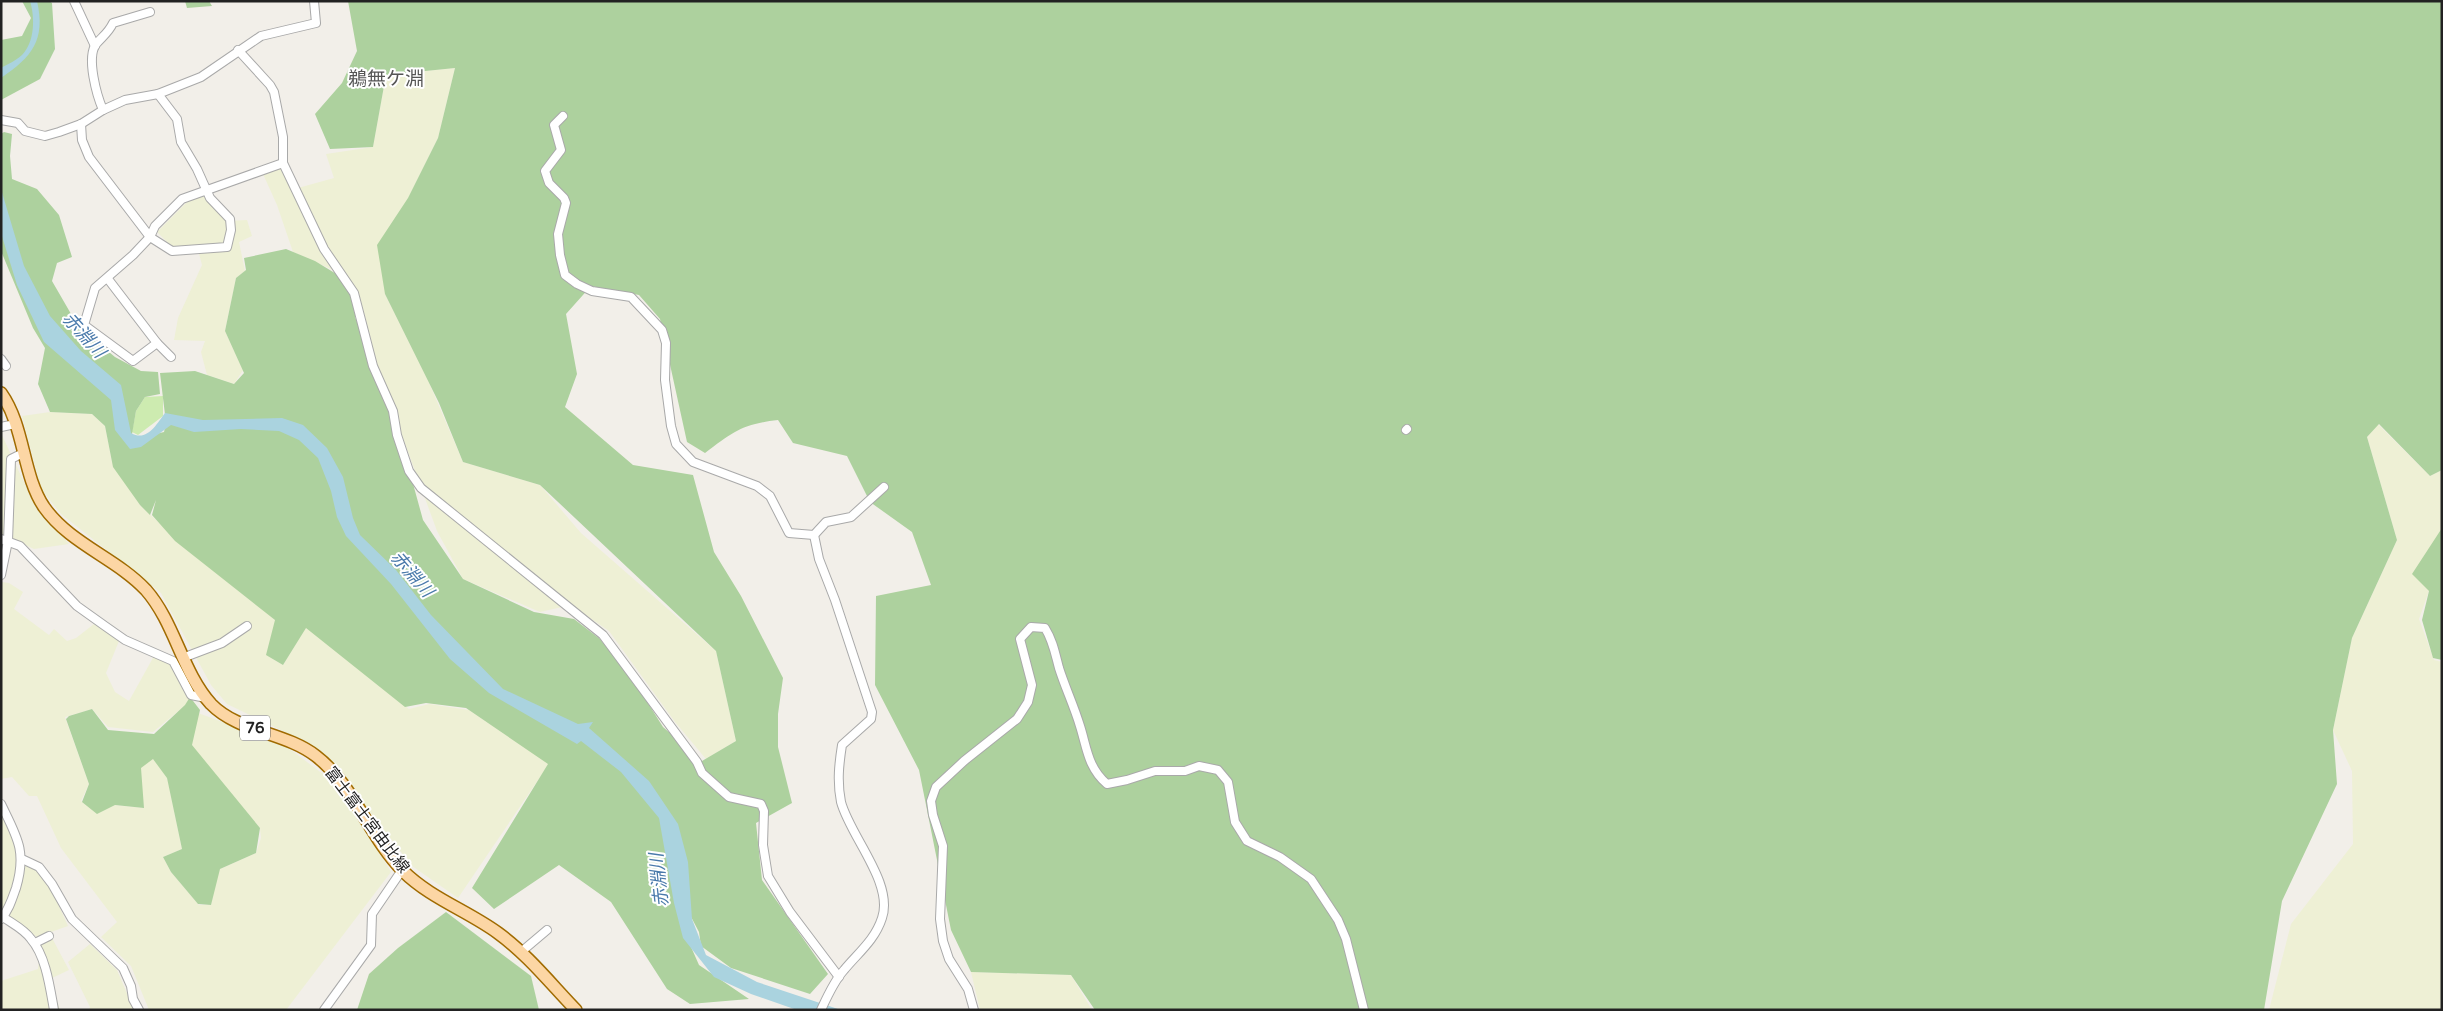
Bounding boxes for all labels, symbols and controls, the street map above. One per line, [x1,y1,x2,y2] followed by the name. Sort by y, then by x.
[348,68,424,90] district label: 鵜無ケ淵
[58,308,112,364] water label: 赤淵川
[386,546,439,603] water label: 赤淵川
[240,716,270,740] road number: 76
[320,763,414,877] street label: 富士富士宮由比線
[645,850,673,908] water label: 赤淵川

